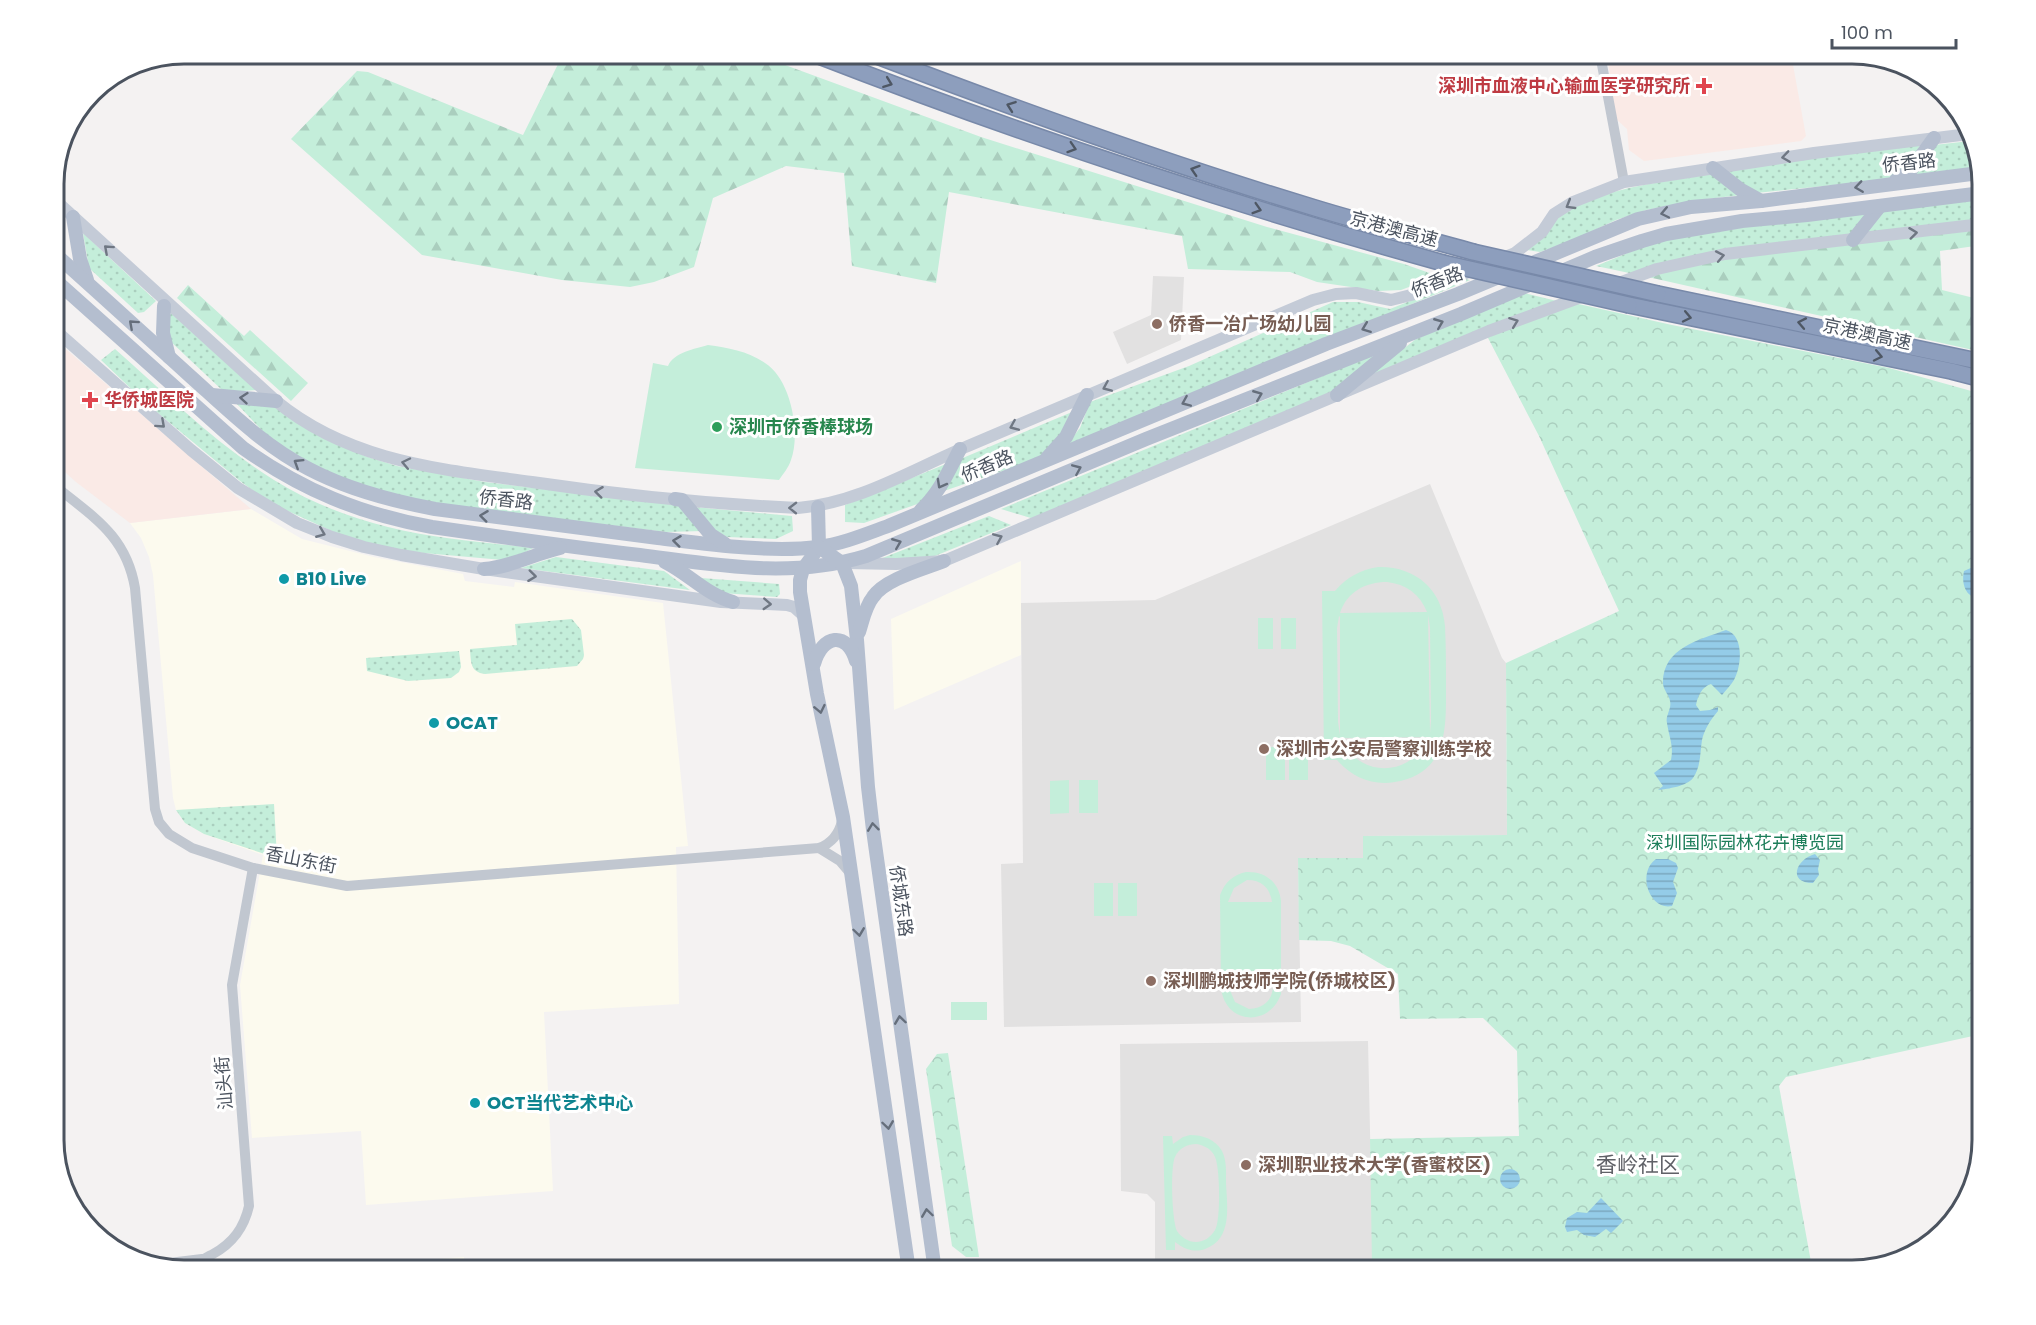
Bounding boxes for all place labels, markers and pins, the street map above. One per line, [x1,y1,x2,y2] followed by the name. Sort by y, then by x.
[1438,73,1690,98] place label: 深圳市血液中心输血医学研究所
[1695,77,1713,95] marker: 深圳市血液中心输血医学研究所
[1169,311,1331,336] place label: 侨香一冶广场幼儿园
[1150,317,1164,331] marker: 侨香一冶广场幼儿园
[104,387,194,412] place label: 华侨城医院
[81,391,99,409] marker: 华侨城医院
[729,414,873,439] place label: 深圳市侨香棒球场
[710,420,724,434] marker: 深圳市侨香棒球场
[296,566,366,591] place label: B10 Live
[277,572,291,586] marker: B10 Live
[446,710,498,735] place label: OCAT
[427,716,441,730] marker: OCAT
[1276,736,1492,761] place label: 深圳市公安局警察训练学校
[1257,742,1271,756] marker: 深圳市公安局警察训练学校
[1163,968,1396,993] place label: 深圳鹏城技师学院(侨城校区)
[1144,974,1158,988] marker: 深圳鹏城技师学院(侨城校区)
[487,1090,634,1115] place label: OCT当代艺术中心
[468,1096,482,1110] marker: OCT当代艺术中心
[1258,1152,1491,1177] place label: 深圳职业技术大学(香蜜校区)
[1239,1158,1253,1172] marker: 深圳职业技术大学(香蜜校区)

